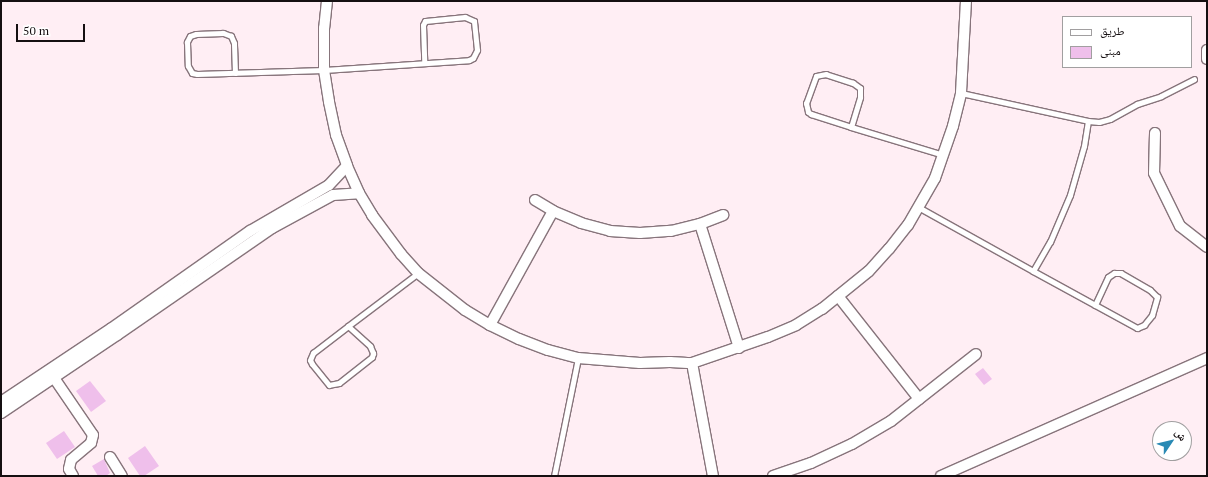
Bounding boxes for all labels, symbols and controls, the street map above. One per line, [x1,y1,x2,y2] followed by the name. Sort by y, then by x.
[18,16,87,42] scale bar
[1062,16,1192,68] legend
[23,23,49,38] text: 50 m
[1100,23,1125,38] text: طريق
[1100,43,1121,58] text: مبنى
[1152,421,1192,461] north arrow
[1172,426,1190,443] text: ش

